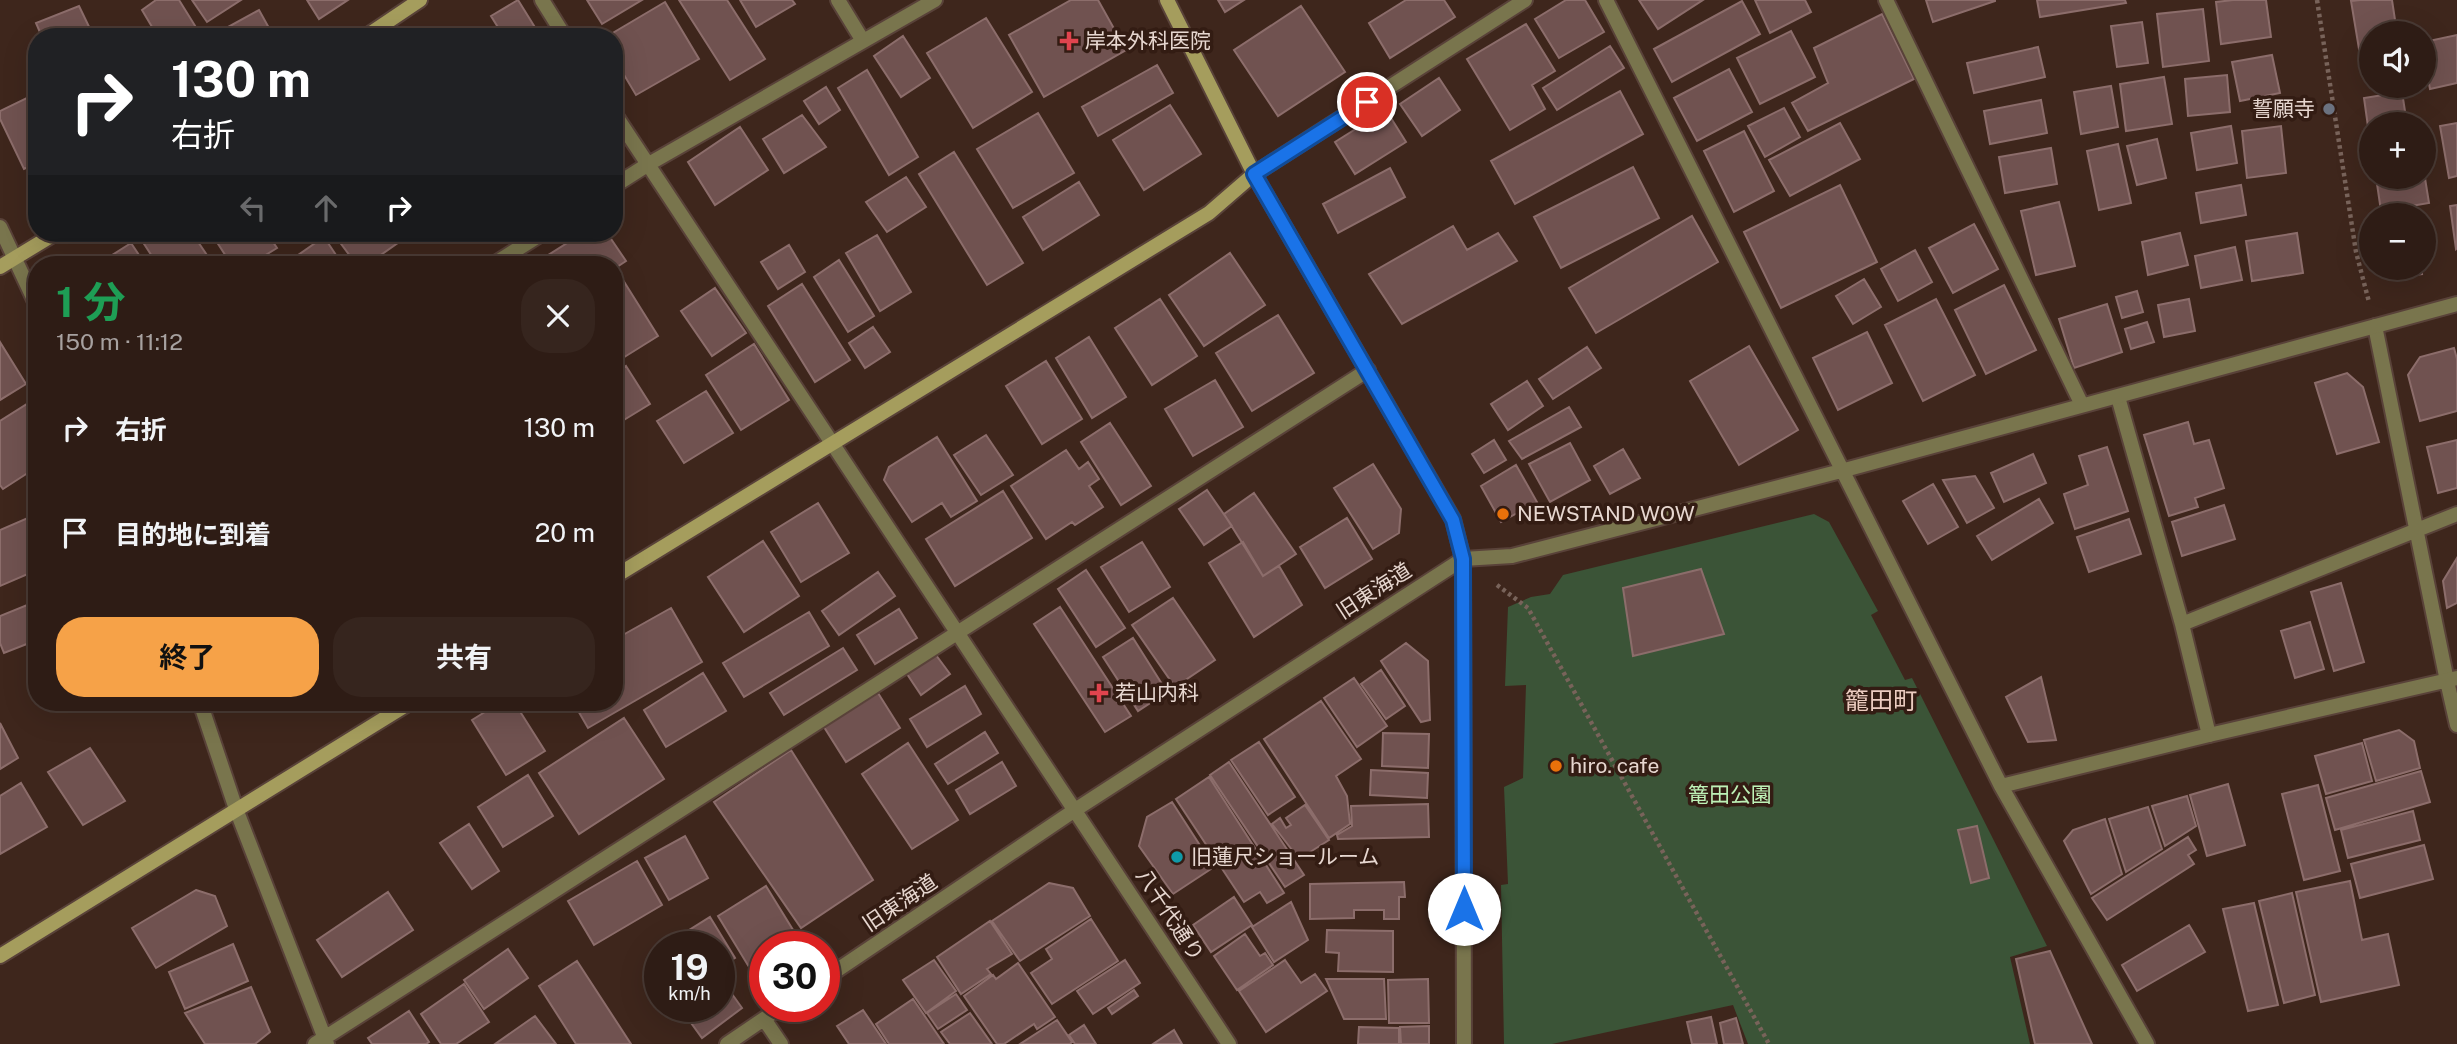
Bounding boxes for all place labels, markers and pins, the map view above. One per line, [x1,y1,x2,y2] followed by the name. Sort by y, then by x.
[1085,28,1211,53] place label: 岸本外科医院
[1059,31,1079,51] marker: 岸本外科医院
[1337,72,1397,132] pin
[2252,96,2315,121] place label: 誓願寺
[2321,101,2337,117] marker: 誓願寺
[1517,501,1695,526] place label: NEWSTAND WOW
[1495,506,1511,522] marker: NEWSTAND WOW
[1115,680,1199,705] place label: 若山内科
[1089,683,1109,703] marker: 若山内科
[1570,753,1659,778] place label: hiro. cafe
[1548,758,1564,774] marker: hiro. cafe
[1191,844,1379,869] place label: 旧蓮尺ショールーム
[1169,849,1185,865] marker: 旧蓮尺ショールーム

